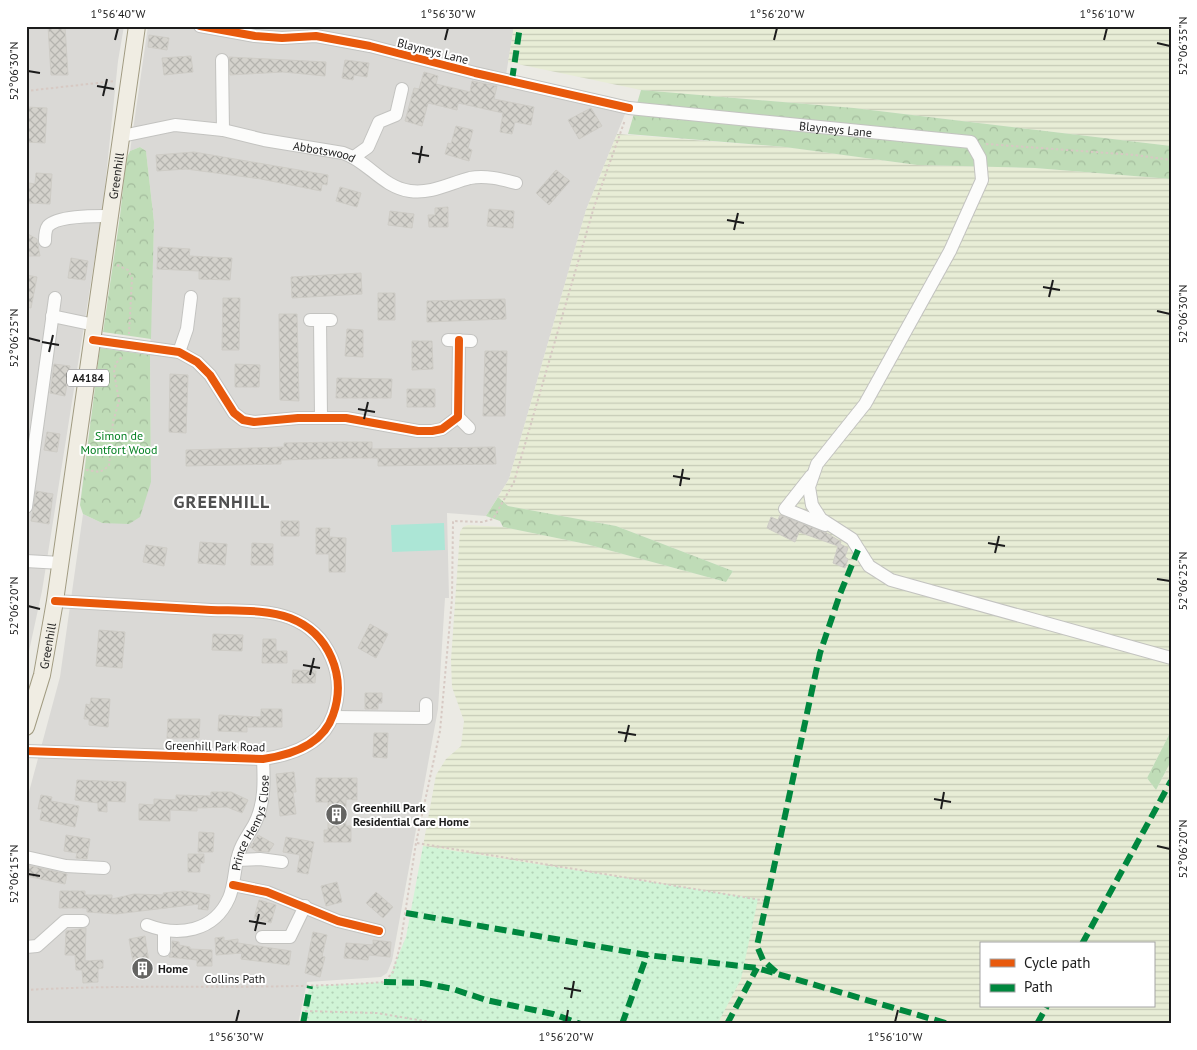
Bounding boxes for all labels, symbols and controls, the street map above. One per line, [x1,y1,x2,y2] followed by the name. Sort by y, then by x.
[91,6,145,21] text: 1°56'40"W
[421,6,475,21] text: 1°56'30"W
[750,6,804,21] text: 1°56'20"W
[1080,6,1134,21] text: 1°56'10"W
[1175,16,1190,76] text: 52°06'35"N
[396,35,470,67] street label: Blayneys Lane
[6,41,21,101] text: 52°06'30"N
[799,117,873,140] street label: Blayneys Lane
[292,137,359,165] street label: Abbotswood
[105,151,126,200] street label: Greenhill
[1175,284,1190,344] text: 52°06'30"N
[6,308,21,368] text: 52°06'25"N
[67,369,109,386] road number: A4184
[81,428,157,457] park label: Simon de Montfort Wood
[174,490,270,513] district label: GREENHILL
[1175,551,1190,611] text: 52°06'25"N
[6,576,21,636] text: 52°06'20"N
[36,621,59,670] street label: Greenhill
[165,738,265,754] street label: Greenhill Park Road
[228,775,271,872] street label: Prince Henrys Close
[353,800,469,829] place label: Greenhill Park Residential Care Home
[325,802,349,826] building icon: Greenhill Park Residential Care Home
[1175,819,1190,879] text: 52°06'20"N
[6,844,21,904] text: 52°06'15"N
[980,942,1154,1008] legend
[1024,953,1090,972] text: Cycle path
[130,956,154,980] building icon: Home
[158,961,188,976] place label: Home
[205,971,265,986] street label: Collins Path
[1024,977,1053,996] text: Path
[209,1029,263,1044] text: 1°56'30"W
[539,1029,593,1044] text: 1°56'20"W
[868,1029,922,1044] text: 1°56'10"W

